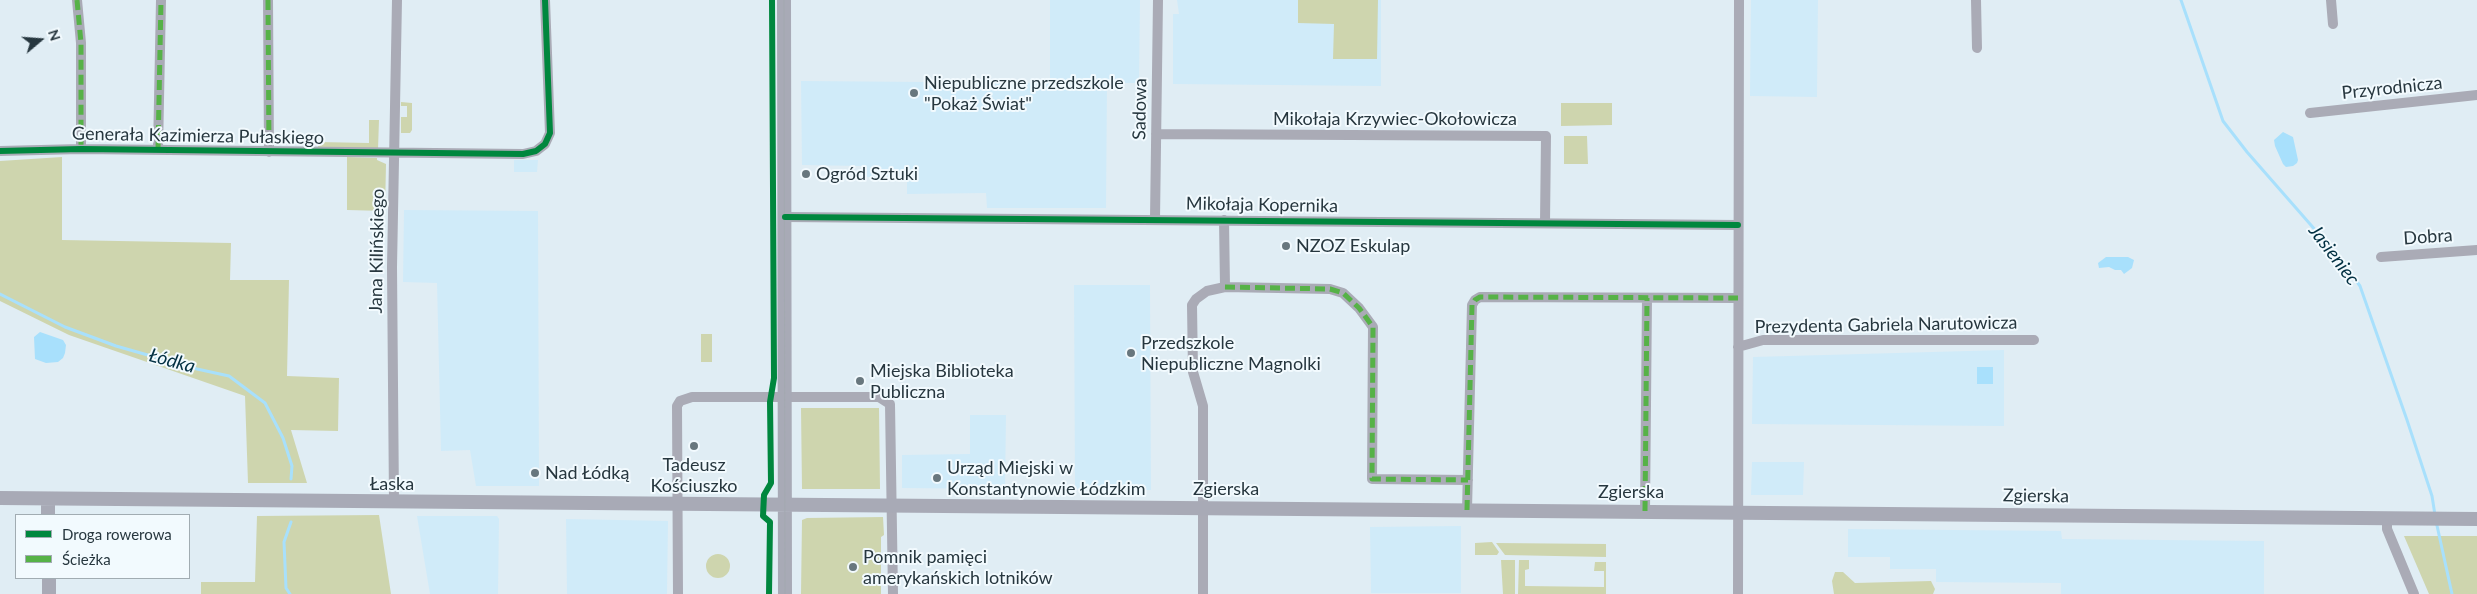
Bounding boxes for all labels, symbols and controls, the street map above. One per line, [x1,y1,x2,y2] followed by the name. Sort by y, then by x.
[15,15,65,65] north arrow
[45,27,64,43] text: N
[924,72,1124,115] place label: Niepubliczne przedszkole "Pokaż Świat"
[2341,72,2443,104] street label: Przyrodnicza
[1129,78,1151,140] street label: Sadowa
[908,87,920,99] marker: Niepubliczne przedszkole "Pokaż Świat"
[1273,108,1517,130] street label: Mikołaja Krzywiec-Okołowicza
[72,123,324,149] street label: Generała Kazimierza Pułaskiego
[816,163,918,185] place label: Ogród Sztuki
[800,168,812,180] marker: Ogród Sztuki
[365,188,389,314] street label: Jana Kilińskiego
[1186,193,1338,217] street label: Mikołaja Kopernika
[2304,220,2364,290] water label: Jasieniec
[2403,225,2453,249] street label: Dobra
[1296,235,1410,257] place label: NZOZ Eskulap
[1280,240,1292,252] marker: NZOZ Eskulap
[1754,312,2018,338] street label: Prezydenta Gabriela Narutowicza
[1141,332,1321,374] place label: Przedszkole Niepubliczne Magnolki
[146,344,198,378] water label: Łódka
[1125,347,1137,359] marker: Przedszkole Niepubliczne Magnolki
[870,360,1014,402] place label: Miejska Biblioteka Publiczna
[854,375,866,387] marker: Miejska Biblioteka Publiczna
[688,440,700,452] marker: Tadeusz Kościuszko
[651,454,737,496] place label: Tadeusz Kościuszko
[947,457,1146,499] place label: Urząd Miejski w Konstantynowie Łódzkim
[545,462,629,484] place label: Nad Łódką
[529,467,541,479] marker: Nad Łódką
[931,472,943,484] marker: Urząd Miejski w Konstantynowie Łódzkim
[370,473,414,495] street label: Łaska
[1193,478,1259,500] street label: Zgierska
[1598,481,1664,503] street label: Zgierska
[2003,485,2069,507] street label: Zgierska
[15,514,190,579] legend
[62,525,172,543] text: Droga rowerowa
[863,546,1053,588] place label: Pomnik pamięci amerykańskich lotników
[62,550,111,568] text: Ścieżka
[847,561,859,573] marker: Pomnik pamięci amerykańskich lotników

